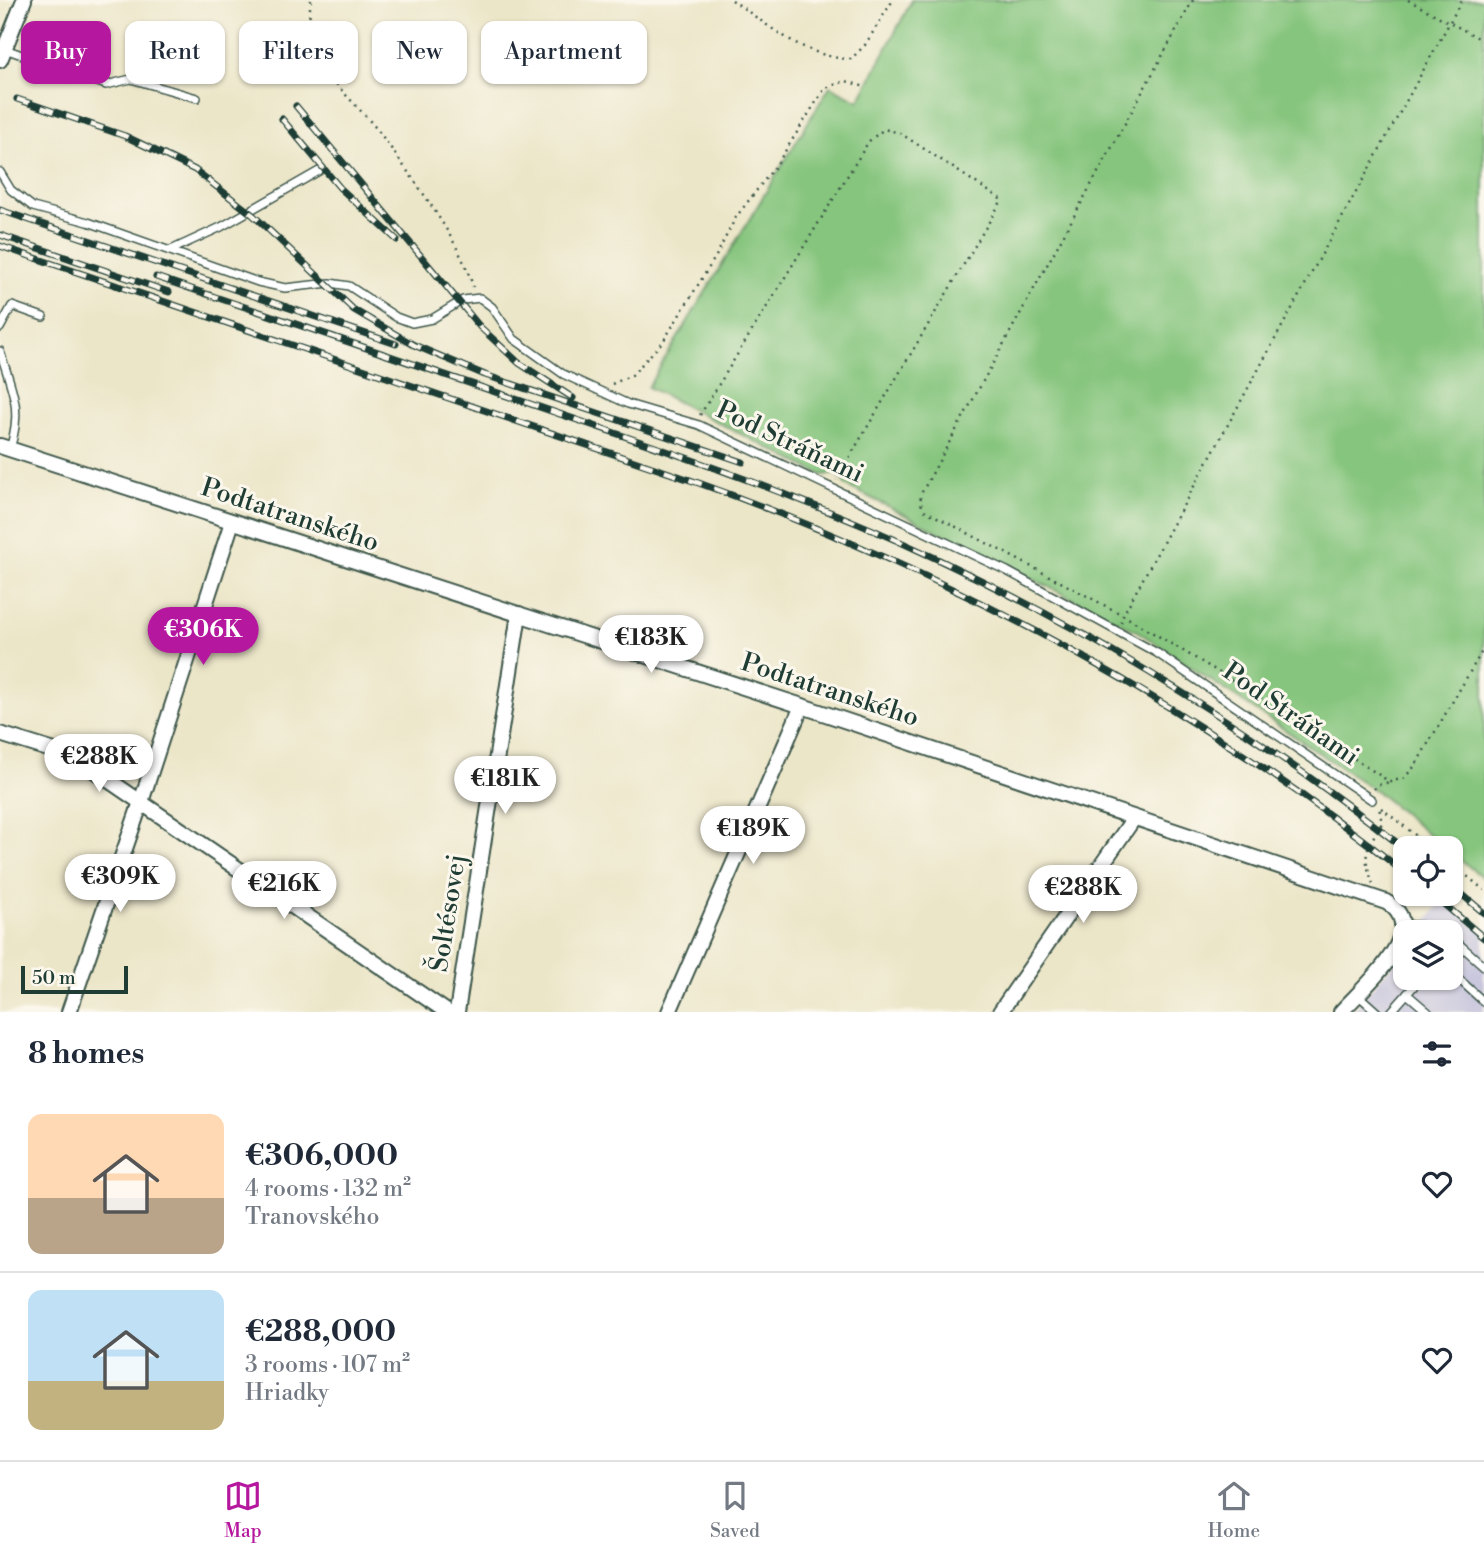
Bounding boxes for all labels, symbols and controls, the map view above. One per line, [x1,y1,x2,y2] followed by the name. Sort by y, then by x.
[21,21,111,84] chip: Buy
[125,21,225,84] chip: Rent
[239,21,358,84] chip: Filters
[372,21,467,84] chip: New
[481,21,647,84] chip: Apartment
[711,394,869,490] street label: Pod Stráňami
[197,471,383,559] street label: Podtatranského
[154,608,252,667] pin: €306K
[164,616,242,644] text: €306K
[602,616,700,675] pin: €183K
[615,624,687,652] text: €183K
[737,646,923,734] street label: Podtatranského
[1217,655,1365,773] street label: Pod Stráňami
[50,734,148,794] pin: €288K
[60,743,138,771] text: €288K
[456,756,554,816] pin: €181K
[470,765,540,793] text: €181K
[704,806,802,866] pin: €189K
[716,815,790,843] text: €189K
[1393,836,1463,990] map controls
[1393,836,1463,906] button: locate
[421,851,473,974] street label: Šoltésovej
[71,855,169,914] pin: €309K
[235,862,333,921] pin: €216K
[81,863,159,891] text: €309K
[1034,866,1132,925] pin: €288K
[248,870,320,898] text: €216K
[1044,874,1122,902] text: €288K
[1393,920,1463,990] button: layers
[21,963,128,995] scale bar
[32,966,76,990] text: 50 m
[28,1035,144,1073] text: 8 homes
[1418,1035,1456,1073] icon: filters
[245,1137,398,1175] text: €306,000
[84,1142,168,1226] icon: home
[1418,1165,1456,1203] icon: heart
[245,1175,411,1203] text: 4 rooms · 132 m²
[245,1203,379,1231] text: Tranovského
[245,1313,396,1351] text: €288,000
[84,1318,168,1402] icon: home
[1418,1341,1456,1379] icon: heart
[245,1351,410,1379] text: 3 rooms · 107 m²
[245,1379,329,1407] text: Hriadky
[224,1477,262,1543] tab: Map
[710,1477,760,1543] tab: Saved
[1208,1477,1260,1543] tab: Home

